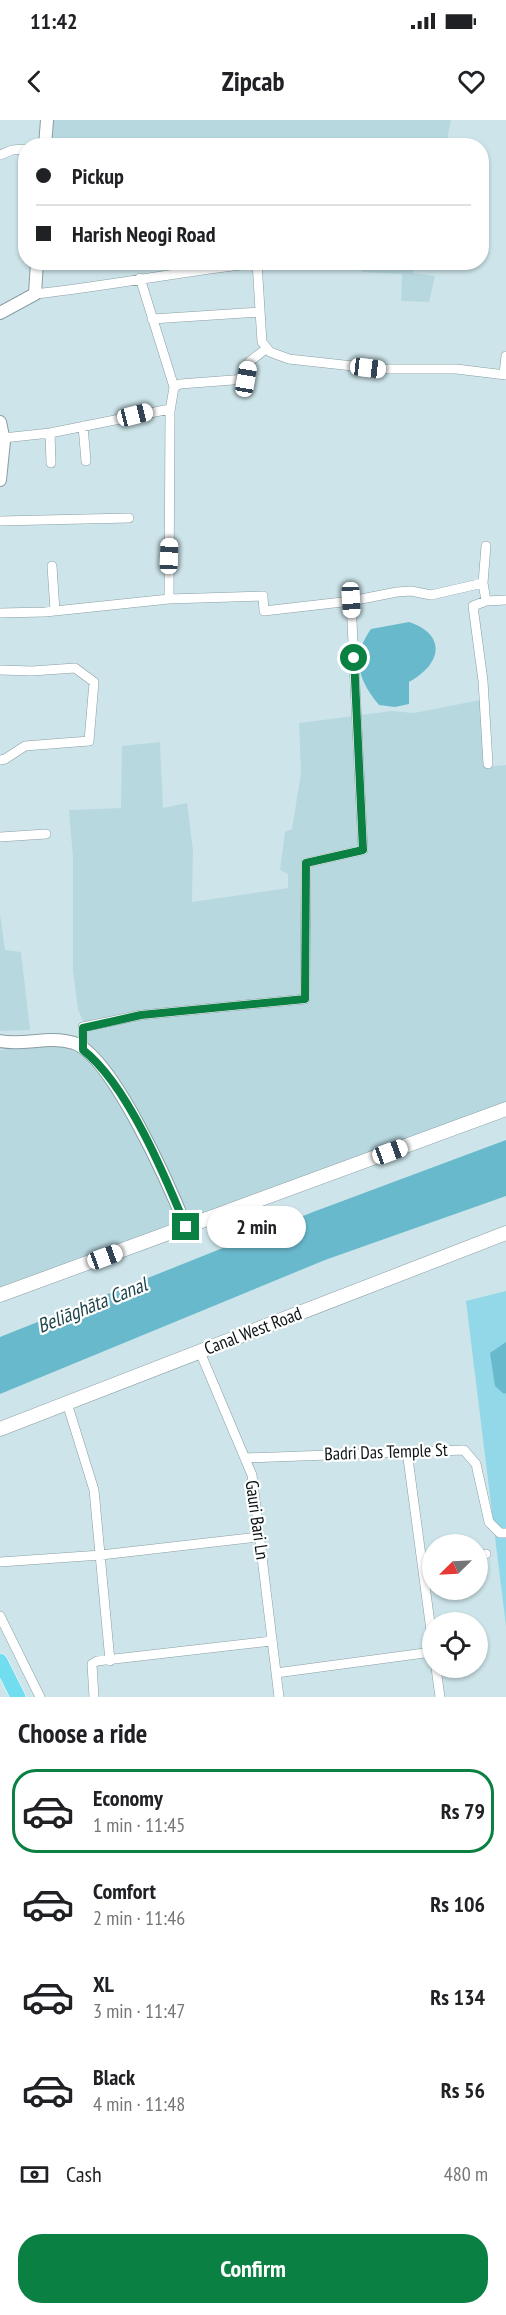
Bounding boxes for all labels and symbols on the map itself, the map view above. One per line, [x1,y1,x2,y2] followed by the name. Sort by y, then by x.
[349,357,387,379] car
[234,360,258,398] car
[115,402,155,428] car
[159,538,179,574] car
[341,582,361,618] car
[340,644,367,671] route start
[370,1137,410,1167] car
[207,1206,306,1248] callout: 2 min
[172,1213,199,1240] route end
[85,1242,125,1272] car
[33,1270,153,1339] water label: Beliāghāta Canal
[201,1301,305,1360] street label: Canal West Road
[324,1438,448,1465] street label: Badri Das Temple St
[241,1479,274,1561] street label: Gauri Bari Ln
[422,1534,488,1600] north arrow

